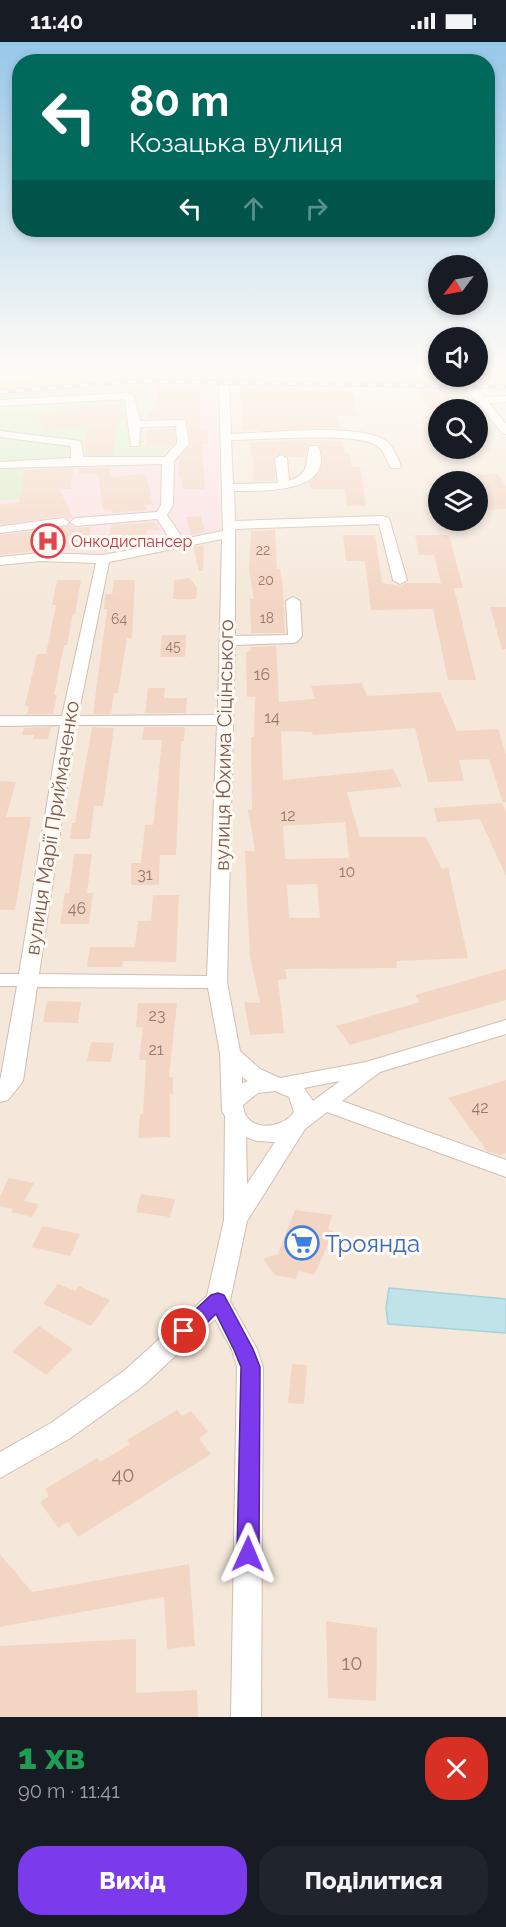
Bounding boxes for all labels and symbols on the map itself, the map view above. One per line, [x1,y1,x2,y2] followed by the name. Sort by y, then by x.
[428,255,488,315] north arrow
[30,523,66,559] hospital icon: Онкодиспансер
[71,532,192,551] place label: Онкодиспансер
[256,542,270,558] house number: 22
[258,572,274,588] house number: 20
[260,610,274,626] house number: 18
[111,611,127,627] house number: 64
[210,619,238,871] street label: вулиця Юхима Сіцінського
[165,638,181,654] house number: 45
[254,665,270,684] house number: 16
[20,699,84,957] street label: вулиця Марії Приймаченко
[264,708,280,727] house number: 14
[280,806,296,825] house number: 12
[339,862,355,881] house number: 10
[137,865,153,884] house number: 31
[68,899,86,918] house number: 46
[149,1006,165,1025] house number: 23
[148,1040,164,1059] house number: 21
[471,1098,489,1117] house number: 42
[284,1225,320,1261] supermarket icon: Троянда
[325,1229,420,1258] place label: Троянда
[158,1305,209,1356] pin
[111,1463,135,1487] house number: 40
[216,1522,280,1586] position arrow
[342,1651,362,1675] house number: 10

